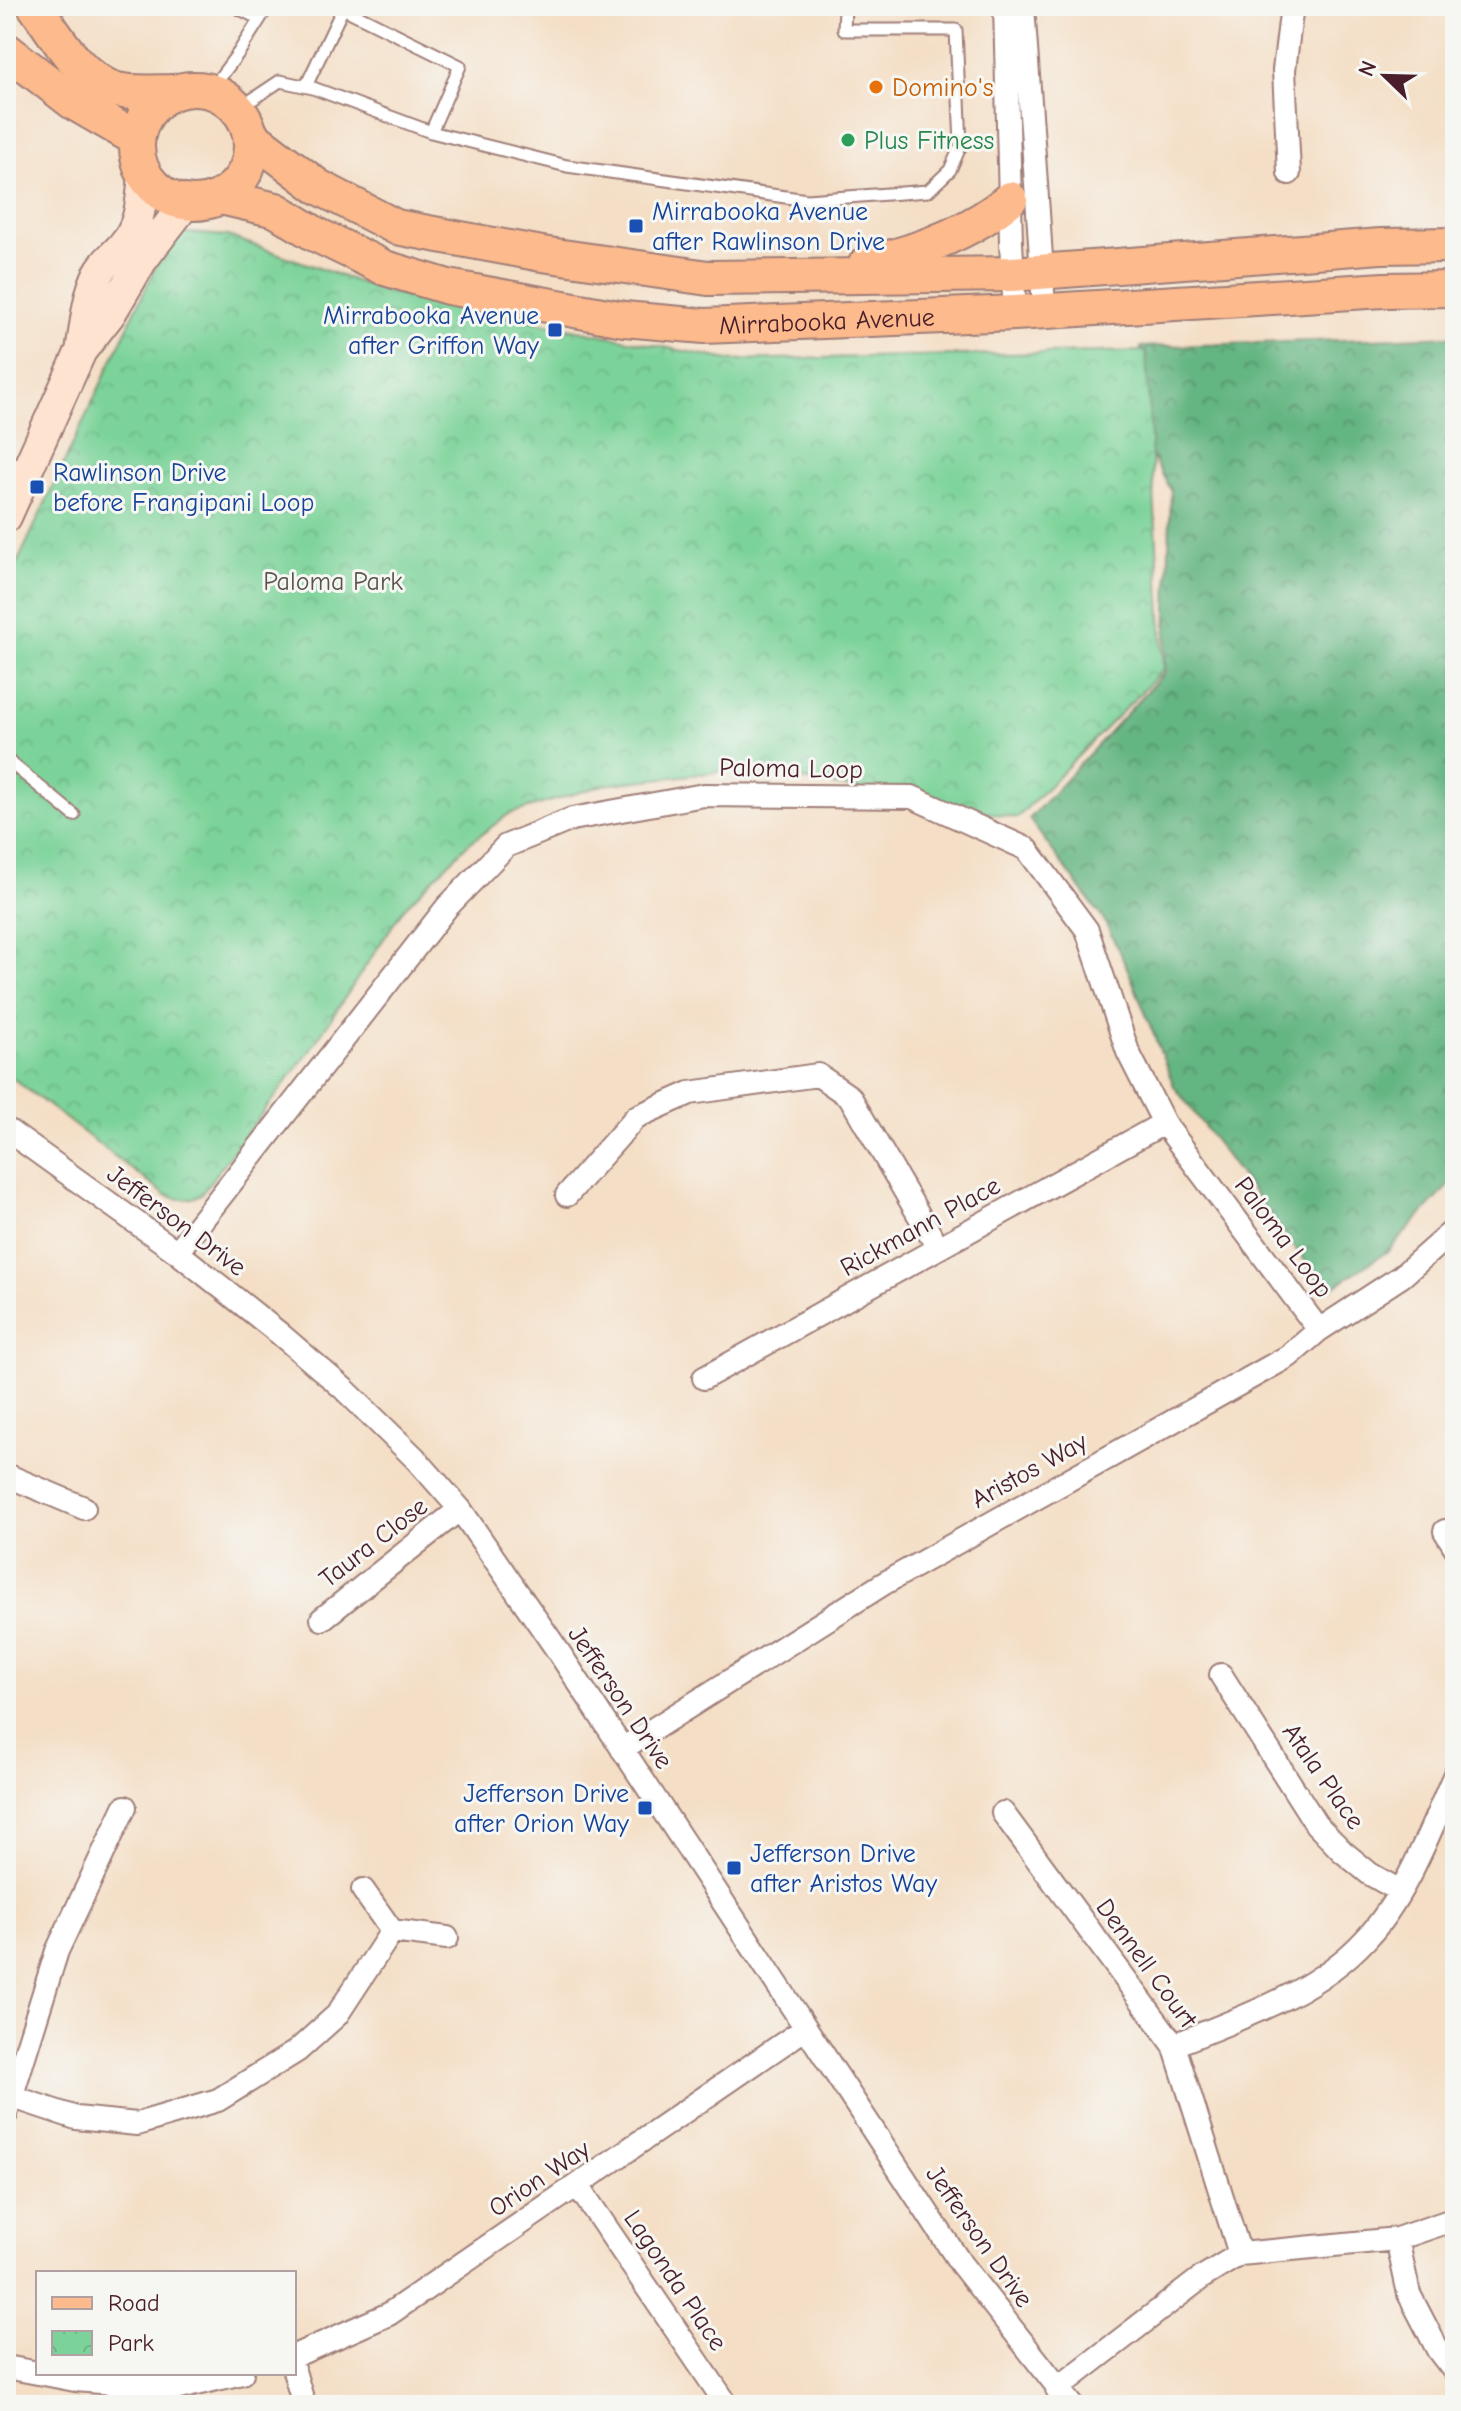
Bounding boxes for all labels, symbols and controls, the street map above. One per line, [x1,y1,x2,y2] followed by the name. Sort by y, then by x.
[1345,36,1425,116] north arrow
[1353,57,1382,80] text: N
[892,73,994,103] place label: Domino's
[867,78,885,96] marker: Domino's
[864,126,994,156] place label: Plus Fitness
[839,131,857,149] marker: Plus Fitness
[652,197,885,257] place label: Mirrabooka Avenue after Rawlinson Drive
[627,217,645,235] marker: Mirrabooka Avenue after Rawlinson Drive
[323,301,539,361] place label: Mirrabooka Avenue after Griffon Way
[718,302,935,341] street label: Mirrabooka Avenue
[546,321,564,339] marker: Mirrabooka Avenue after Griffon Way
[53,458,314,518] place label: Rawlinson Drive before Frangipani Loop
[28,478,46,496] marker: Rawlinson Drive before Frangipani Loop
[263,567,403,597] park label: Paloma Park
[719,753,863,785] street label: Paloma Loop
[101,1159,252,1283] street label: Jefferson Drive
[835,1171,1006,1283] street label: Rickmann Place
[1228,1171,1338,1304] street label: Paloma Loop
[966,1427,1093,1515] street label: Aristos Way
[314,1491,434,1594] street label: Taura Close
[561,1620,679,1775] street label: Jefferson Drive
[1276,1718,1371,1835] street label: Atala Place
[454,1779,629,1839] place label: Jefferson Drive after Orion Way
[636,1799,654,1817] marker: Jefferson Drive after Orion Way
[750,1839,937,1899] place label: Jefferson Drive after Aristos Way
[725,1859,743,1877] marker: Jefferson Drive after Aristos Way
[1089,1893,1204,2035] street label: Dennell Court
[483,2134,596,2224] street label: Orion Way
[919,2160,1039,2313] street label: Jefferson Drive
[617,2205,733,2357] street label: Lagonda Place
[36,2271,296,2375] legend
[108,2289,160,2317] text: Road
[108,2329,154,2357] text: Park

